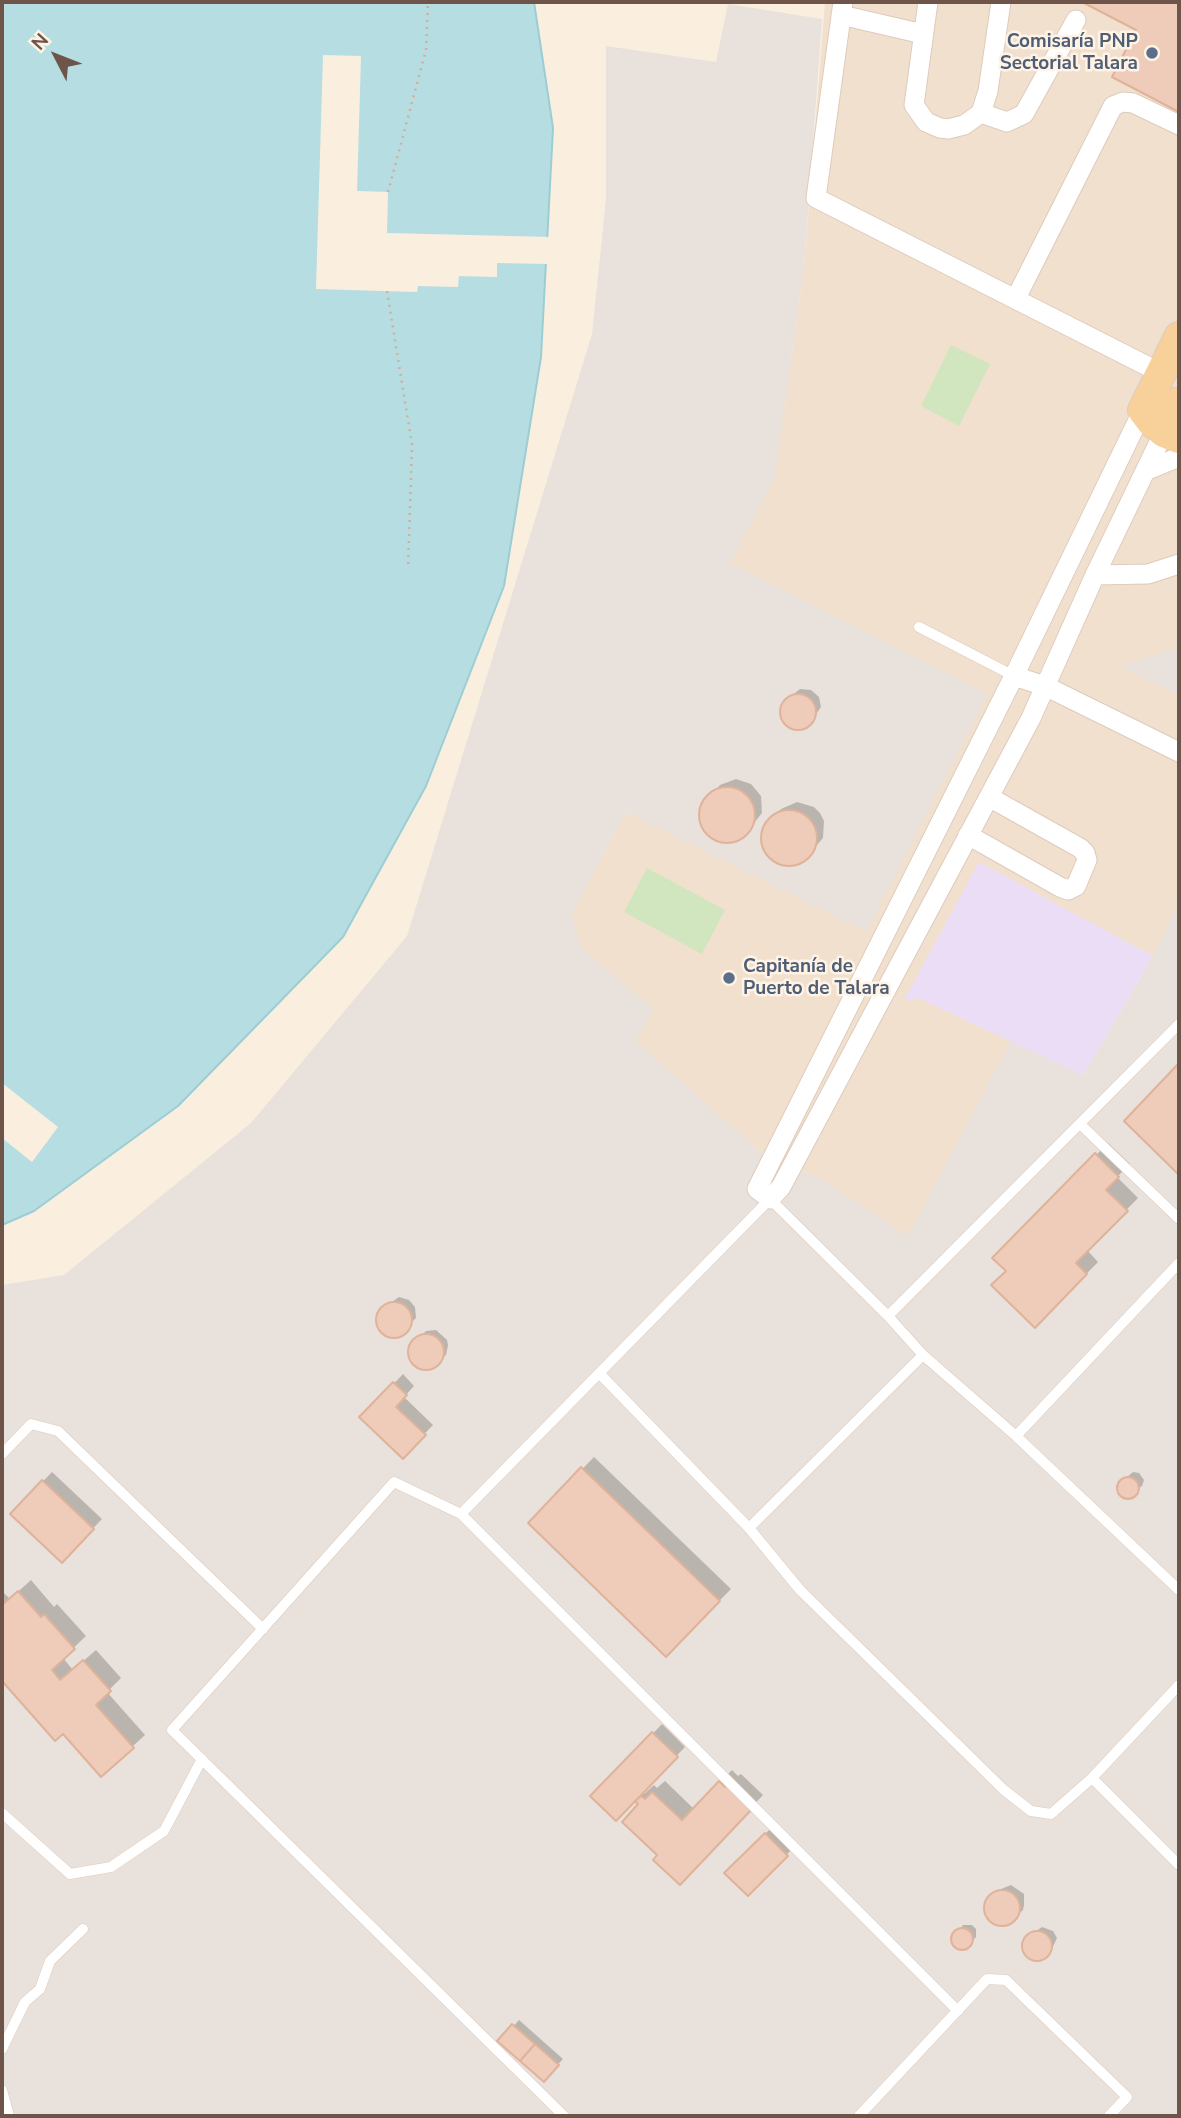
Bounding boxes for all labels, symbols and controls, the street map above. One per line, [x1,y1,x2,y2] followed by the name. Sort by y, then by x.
[21,21,91,91] north arrow
[26,28,55,56] text: N
[1000,31,1138,75] place label: Comisaría PNP Sectorial Talara
[1144,45,1160,61] marker: Comisaría PNP Sectorial Talara
[743,956,890,1000] place label: Capitanía de Puerto de Talara
[721,970,737,986] marker: Capitanía de Puerto de Talara

